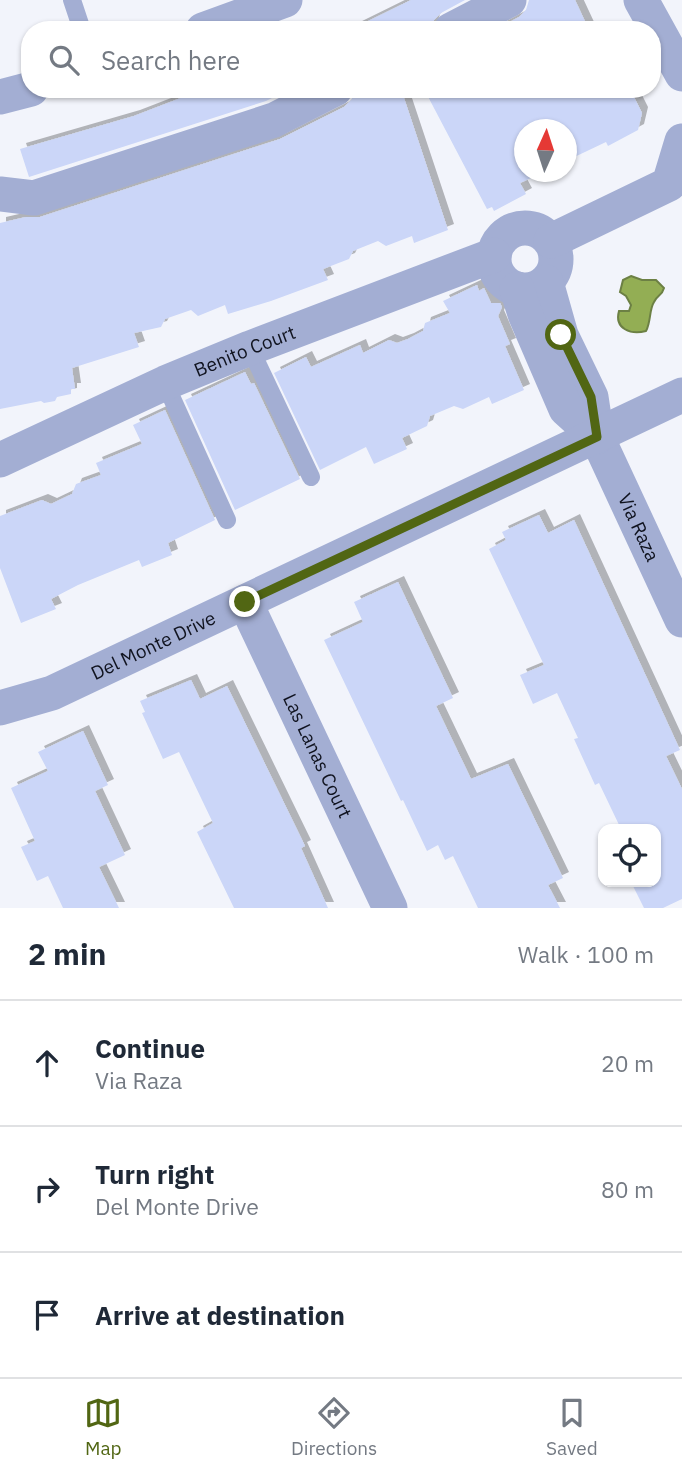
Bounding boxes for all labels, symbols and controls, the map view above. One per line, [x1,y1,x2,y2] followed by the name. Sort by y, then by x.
[21,21,661,98] search box
[45,41,83,79] icon: search
[101,43,240,77] text: Search here
[514,119,577,182] north arrow
[545,319,576,350] route start
[190,320,299,382] street label: Benito Court
[613,490,665,565] street label: Via Raza
[229,586,260,617] route end
[87,605,219,685] street label: Del Monte Drive
[278,690,357,822] street label: Las Lanas Court
[598,824,661,887] map controls
[598,824,661,887] button: locate
[28,934,106,973] text: 2 min
[518,939,654,969] text: Walk · 100 m
[95,1031,205,1065] text: Continue
[28,1044,66,1082] icon: ahead
[601,1048,654,1078] text: 20 m
[95,1065,182,1095] text: Via Raza
[95,1157,214,1191] text: Turn right
[28,1170,66,1208] icon: right
[601,1174,654,1204] text: 80 m
[95,1191,259,1221] text: Del Monte Drive
[28,1296,66,1334] icon: arrive
[95,1298,345,1332] text: Arrive at destination
[84,1394,122,1460] tab: Map
[291,1394,377,1460] tab: Directions
[546,1394,598,1460] tab: Saved

